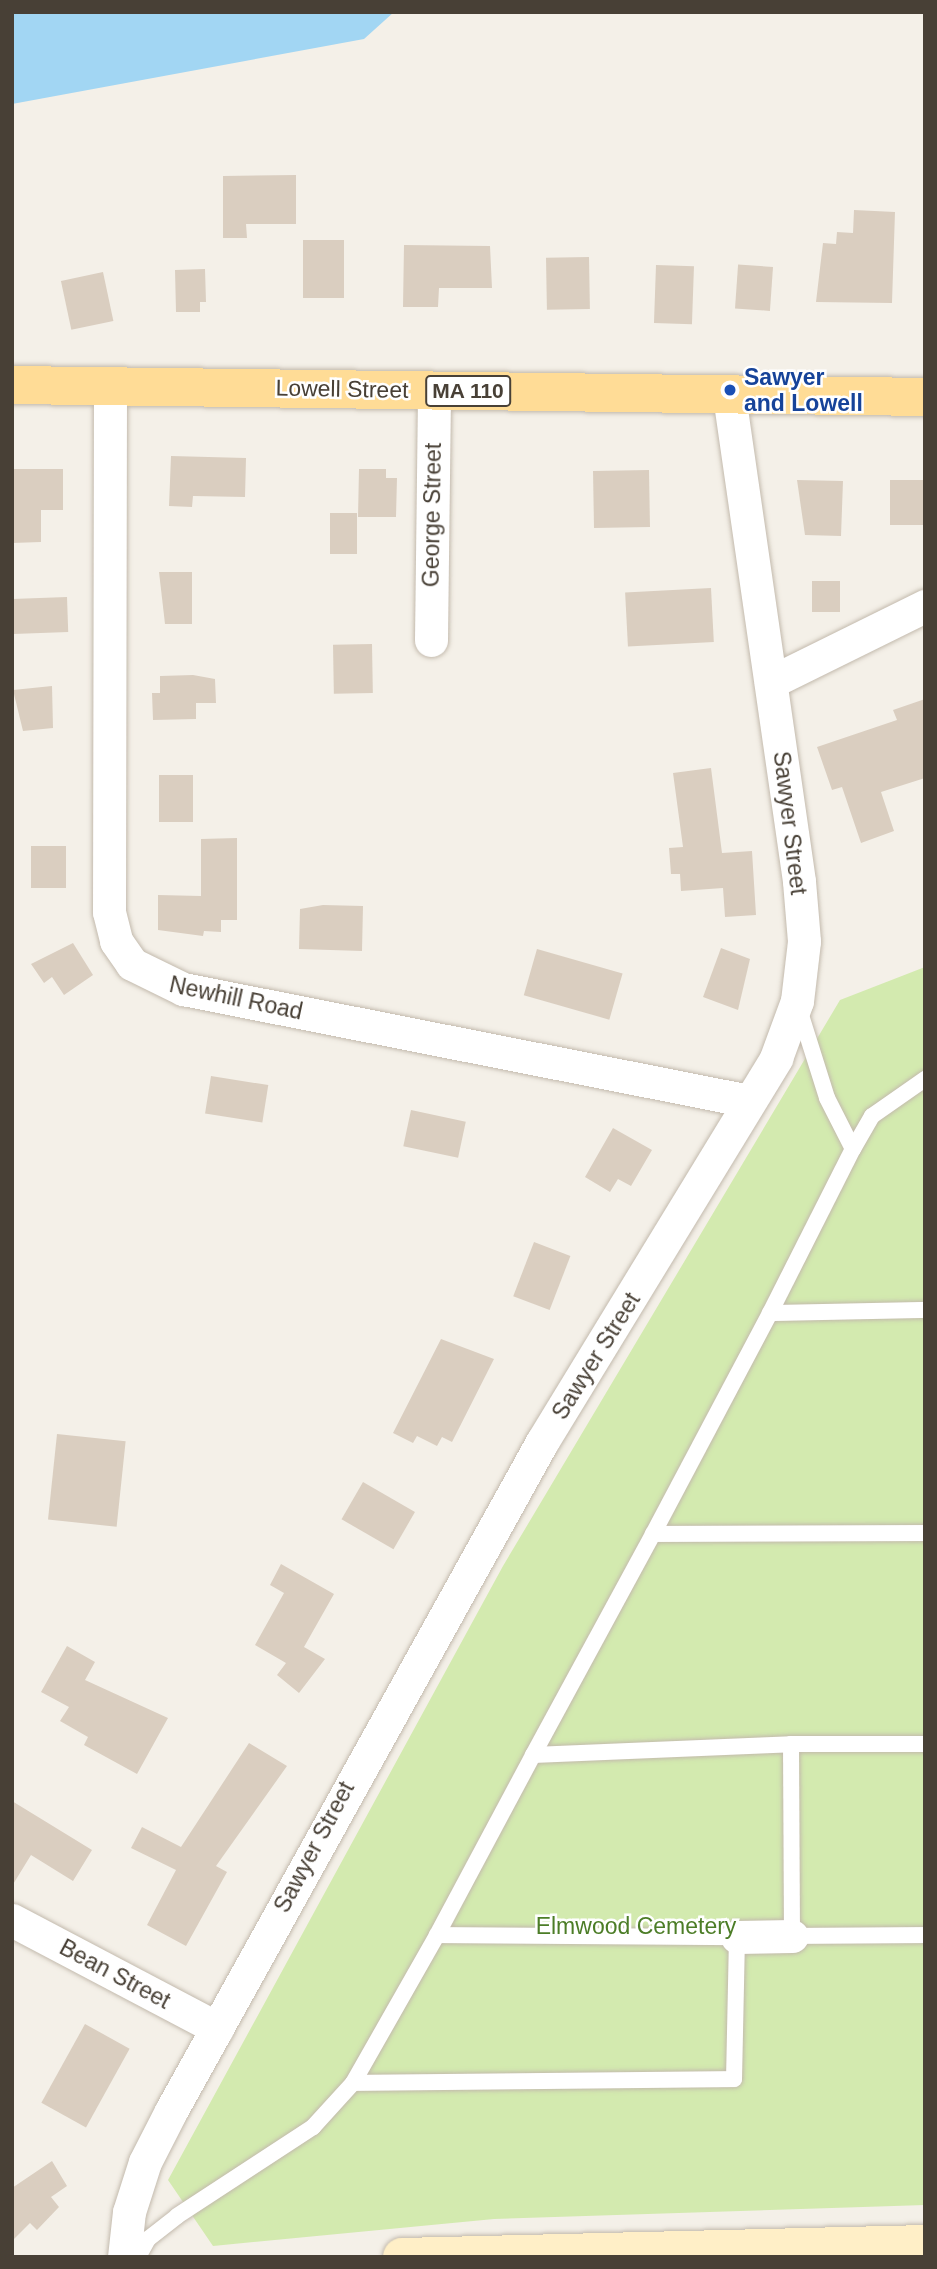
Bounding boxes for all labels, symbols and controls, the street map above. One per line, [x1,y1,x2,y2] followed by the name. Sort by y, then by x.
[744,363,863,417] place label: Sawyer and Lowell
[275,374,409,404] street label: Lowell Street
[424,374,512,408] road number: MA 110
[722,382,738,398] marker: Sawyer and Lowell
[417,443,447,587] street label: George Street
[768,750,812,896] street label: Sawyer Street
[167,970,305,1026] street label: Newhill Road
[546,1287,646,1425] street label: Sawyer Street
[268,1777,360,1917] street label: Sawyer Street
[536,1912,736,1940] park label: Elmwood Cemetery
[55,1933,175,2015] street label: Bean Street

